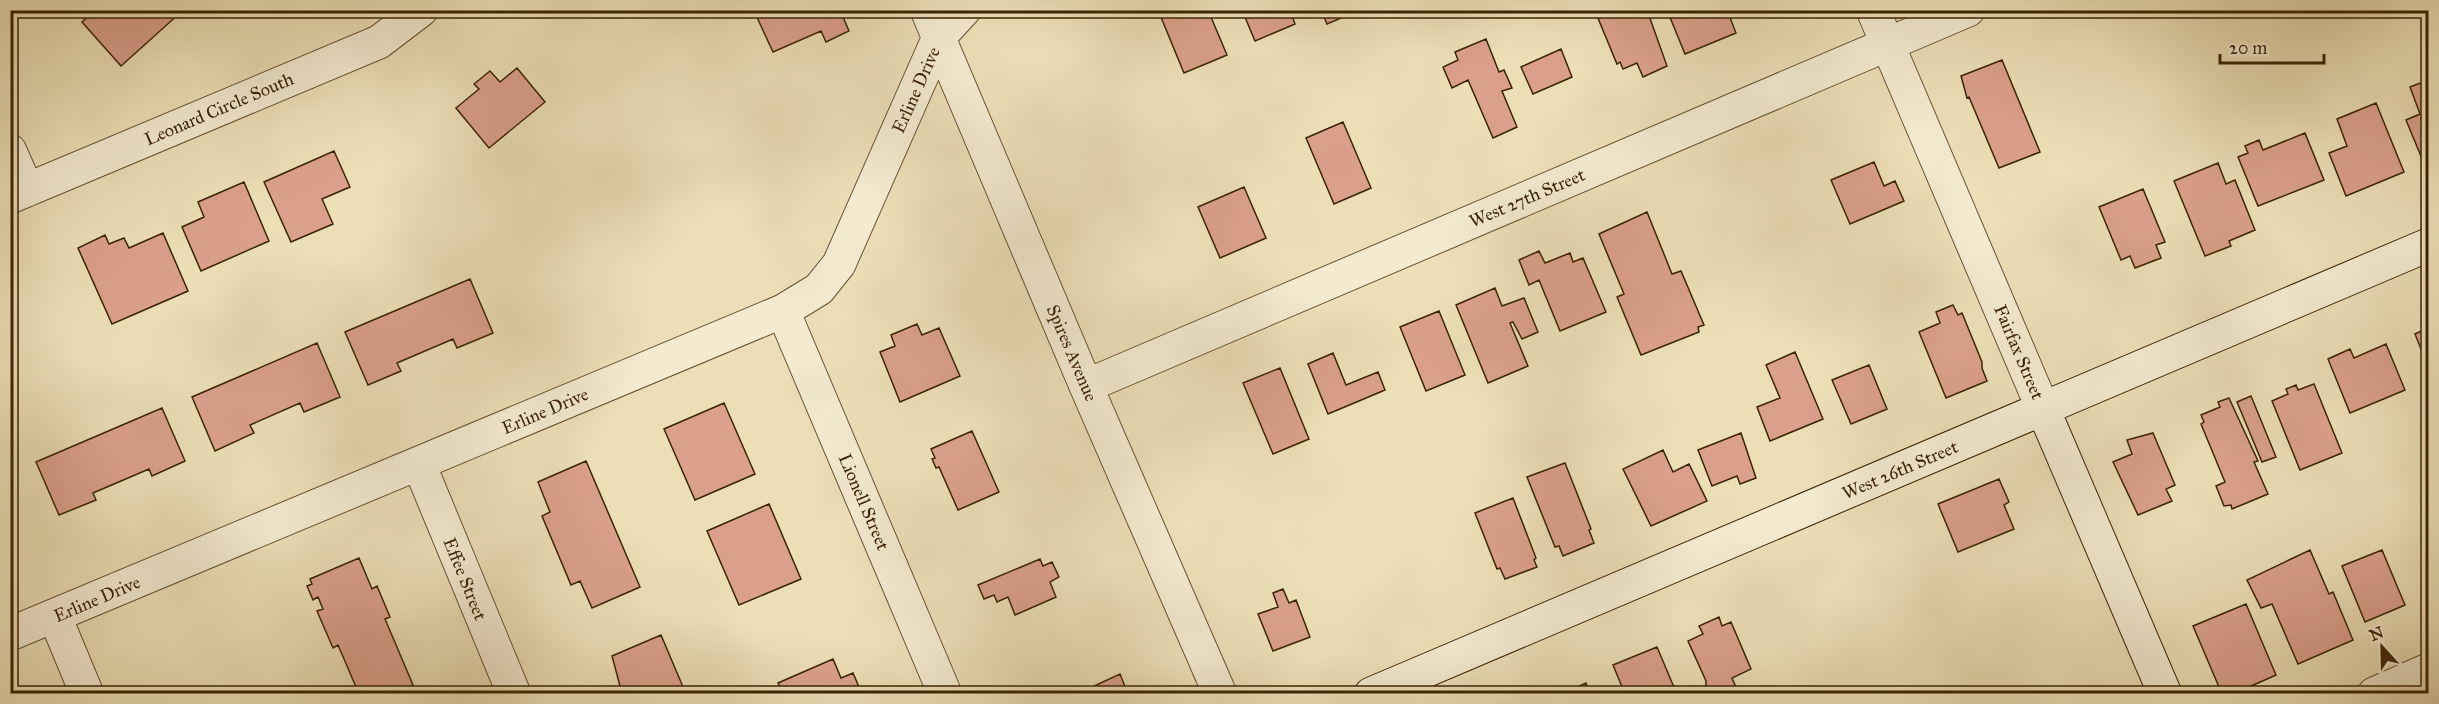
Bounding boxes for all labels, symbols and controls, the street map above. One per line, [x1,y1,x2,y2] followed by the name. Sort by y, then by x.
[2220,27,2324,65] scale bar
[2229,37,2267,59] text: 20 m
[887,43,945,137] street label: Erline Drive
[141,68,297,150] street label: Leonard Circle South
[1466,163,1589,232] street label: West 27th Street
[1042,301,1102,405] street label: Spires Avenue
[1989,301,2049,403] street label: Fairfax Street
[498,383,592,439] street label: Erline Drive
[1839,435,1962,504] street label: West 26th Street
[834,450,894,554] street label: Lionell Street
[438,534,492,624] street label: Effee Street
[50,571,144,627] street label: Erline Drive
[2352,617,2412,677] north arrow
[2367,622,2387,645] text: N

